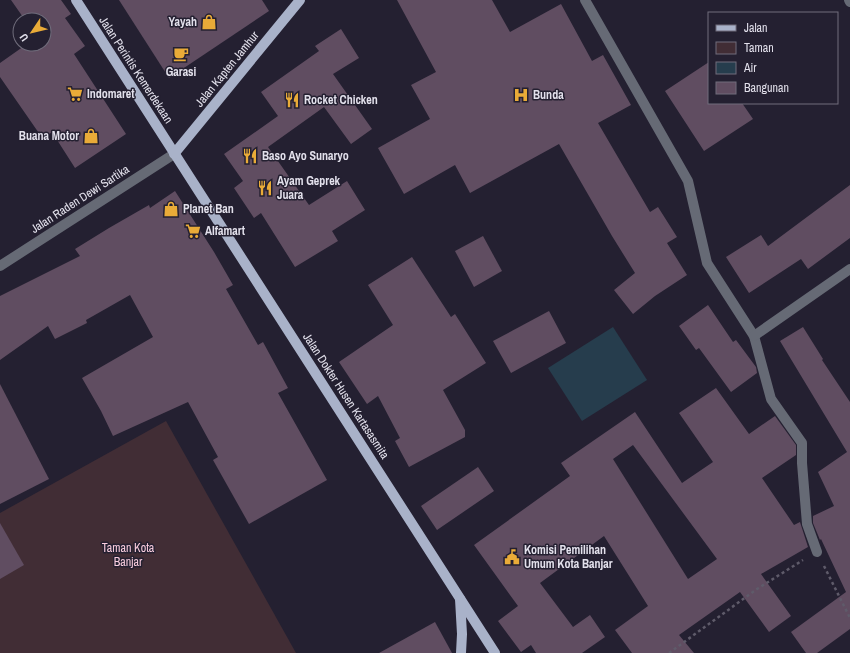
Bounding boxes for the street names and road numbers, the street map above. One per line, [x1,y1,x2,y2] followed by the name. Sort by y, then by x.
[95,14,177,126] street label: Jalan Perintis Kemerdekaan
[192,27,263,110] street label: Jalan Kapten Jamhur
[28,161,133,237] street label: Jalan Raden Dewi Sartika
[299,330,393,462] street label: Jalan Dokter Husen Kartasasmita

